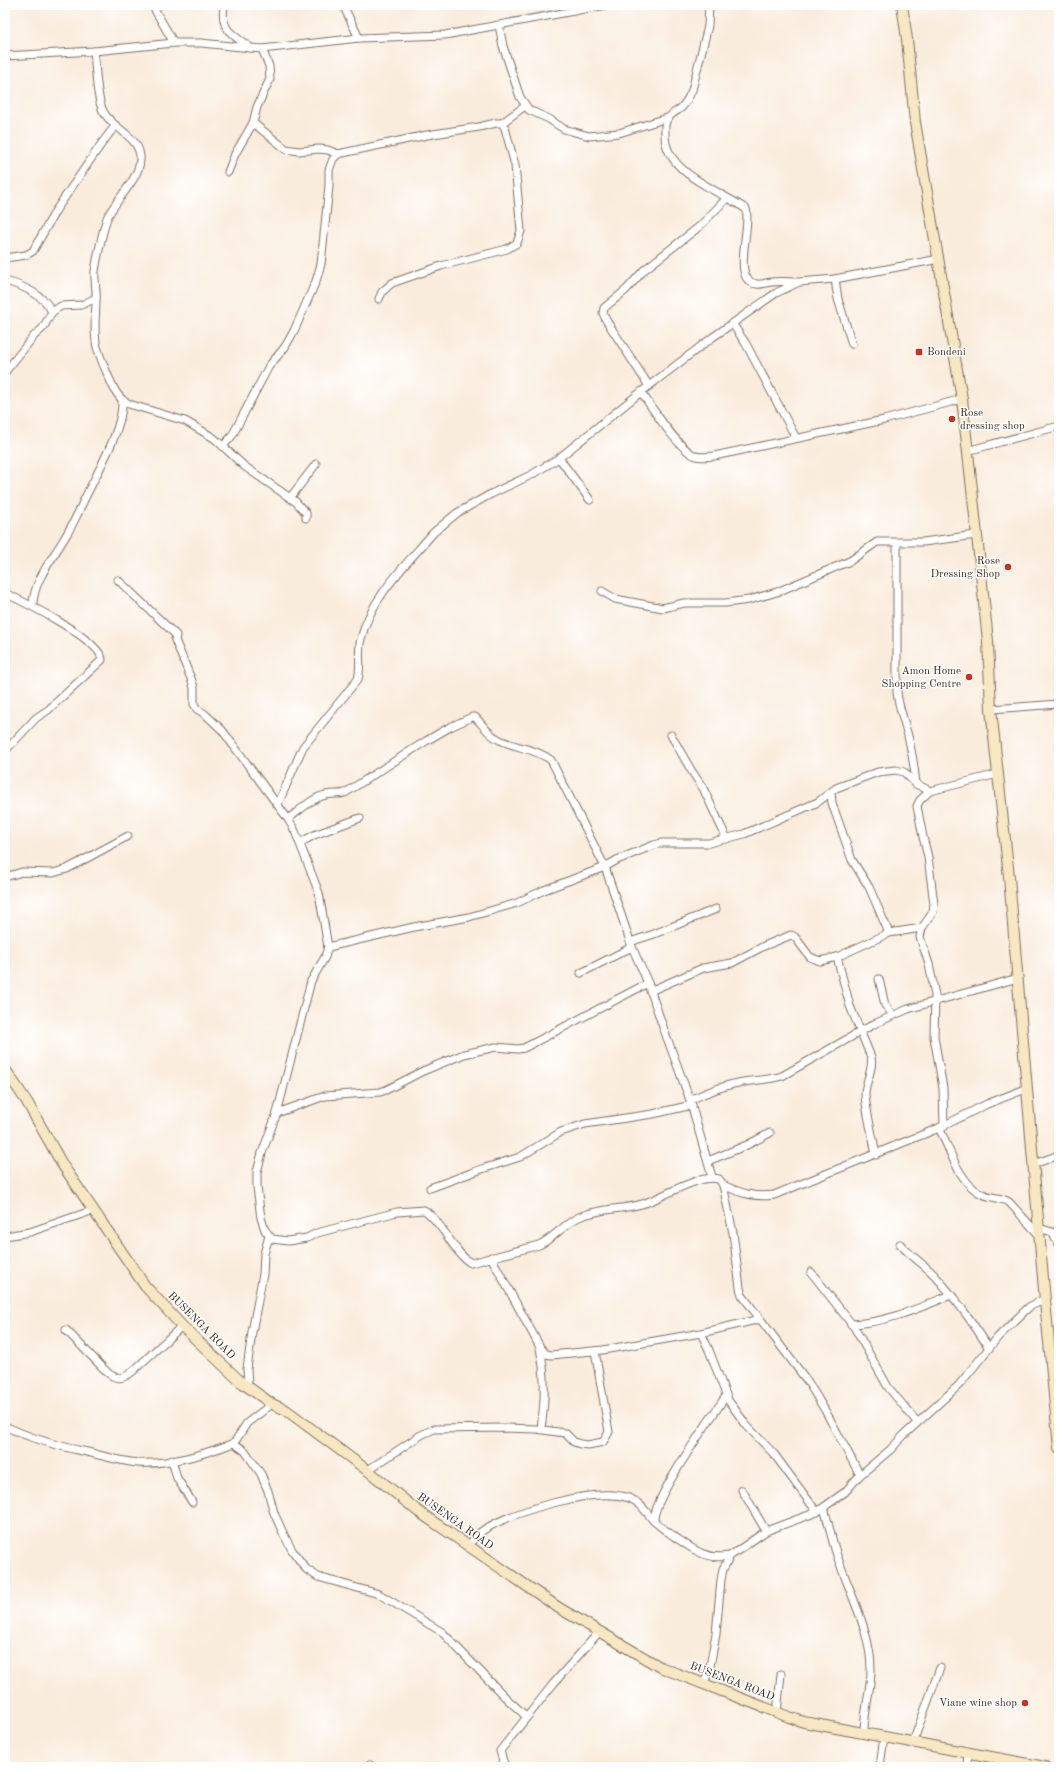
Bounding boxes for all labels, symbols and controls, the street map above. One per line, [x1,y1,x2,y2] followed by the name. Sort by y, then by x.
[914,347,924,357] marker: Bondeni
[927,347,966,358] place label: Bondeni
[960,408,1025,432] place label: Rose dressing shop
[947,414,957,424] marker: Rose dressing shop
[930,556,1000,580] place label: Rose Dressing Shop
[1003,562,1013,572] marker: Rose Dressing Shop
[882,666,961,690] place label: Amon Home Shopping Centre
[964,672,974,682] marker: Amon Home Shopping Centre
[165,1290,237,1362] street label: BUSENGA ROAD
[415,1492,495,1552] street label: BUSENGA ROAD
[688,1661,776,1703] street label: BUSENGA ROAD
[939,1698,1017,1709] place label: Viane wine shop
[1020,1698,1030,1708] marker: Viane wine shop

